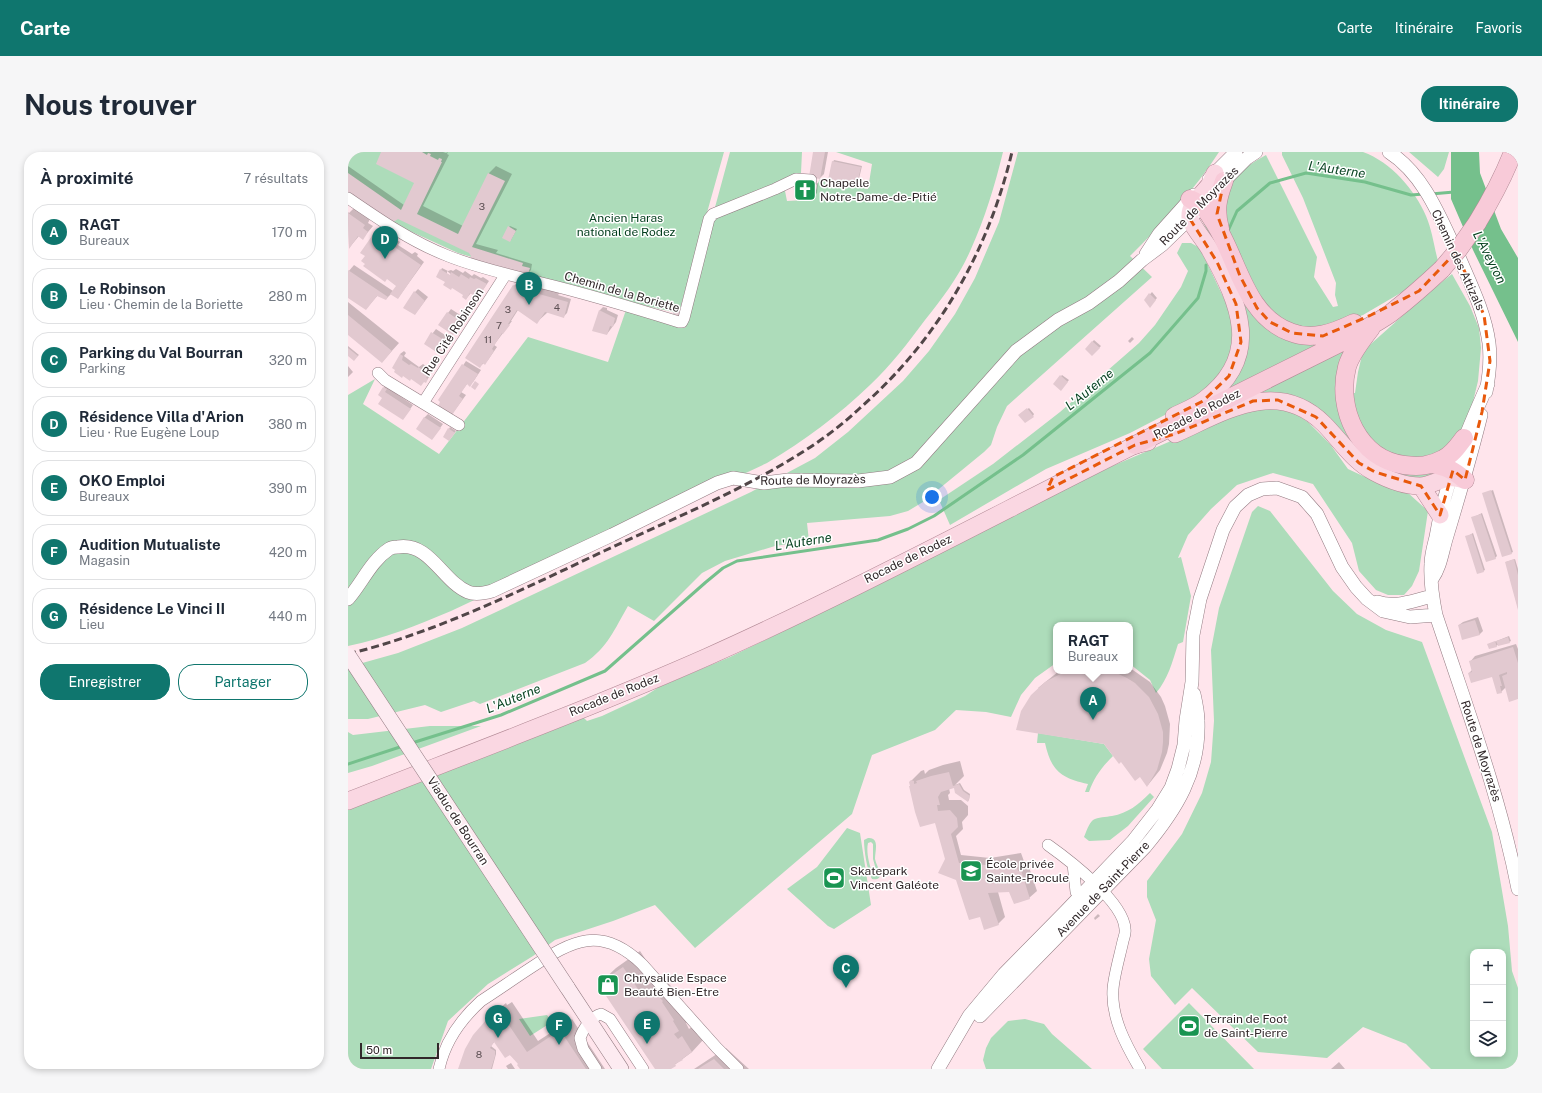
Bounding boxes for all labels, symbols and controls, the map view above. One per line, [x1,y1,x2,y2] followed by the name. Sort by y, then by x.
[20,17,70,39] text: Carte
[1337,20,1373,36] text: Carte
[1395,20,1453,36] text: Itinéraire
[1475,20,1522,36] text: Favoris
[1421,86,1518,122] button: Itinéraire
[24,88,197,121] text: Nous trouver
[1307,158,1366,181] water label: L'Auterne
[1157,164,1241,248] street label: Route de Moyrazès
[40,168,134,188] text: À proximité
[244,171,308,186] text: 7 résultats
[820,176,937,204] place label: Chapelle Notre-Dame-de-Pitié
[792,177,818,203] church icon: Chapelle Notre-Dame-de-Pitié
[479,200,485,212] house number: 3
[1429,207,1487,313] street label: Chemin des Attizals
[577,211,676,239] park label: Ancien Haras national de Rodez
[79,216,120,233] text: RAGT
[49,225,59,240] text: A
[272,225,307,240] text: 170 m
[372,226,398,259] pin: D
[1470,228,1509,286] water label: L'Aveyron
[79,233,130,248] text: Bureaux
[563,269,682,315] street label: Chemin de la Boriette
[516,272,542,305] pin: B
[79,280,166,297] text: Le Robinson
[419,286,487,378] street label: Rue Cité Robinson
[50,289,58,304] text: B
[269,289,307,304] text: 280 m
[79,297,243,312] text: Lieu · Chemin de la Boriette
[554,301,560,313] house number: 4
[505,303,511,315] house number: 3
[496,319,502,331] house number: 7
[484,333,492,345] house number: 11
[79,344,243,361] text: Parking du Val Bourran
[49,353,59,368] text: C
[269,353,307,368] text: 320 m
[79,361,126,376] text: Parking
[1062,365,1116,413] water label: L'Auterne
[1151,386,1243,442] street label: Rocade de Rodez
[79,408,244,425] text: Résidence Villa d'Arion
[49,417,59,432] text: D
[268,417,307,432] text: 380 m
[79,425,219,440] text: Lieu · Rue Eugène Loup
[79,472,165,489] text: OKO Emploi
[760,472,866,488] street label: Route de Moyrazès
[50,481,58,496] text: E
[269,481,307,496] text: 390 m
[922,487,942,507] your location
[79,489,130,504] text: Bureaux
[774,530,833,553] water label: L'Auterne
[862,532,954,586] street label: Rocade de Rodez
[79,536,221,553] text: Audition Mutualiste
[50,545,58,560] text: F
[269,545,307,560] text: 420 m
[79,553,130,568] text: Magasin
[79,600,225,617] text: Résidence Le Vinci II
[49,609,59,624] text: G
[268,609,307,624] text: 440 m
[79,617,105,632] text: Lieu
[1053,622,1133,674] popup
[1068,632,1109,649] text: RAGT
[1068,649,1118,664] text: Bureaux
[40,664,170,700] button: Enregistrer
[178,664,308,700] button: Partager
[567,671,661,719] street label: Rocade de Rodez
[484,681,543,716] water label: L'Auterne
[1080,687,1106,720] pin: A
[1458,699,1504,803] street label: Route de Moyrazès
[424,774,492,868] street label: Viaduc de Bourran
[1054,838,1152,940] street label: Avenue de Saint-Pierre
[986,857,1069,885] place label: École privée Sainte-Procule
[958,858,984,884] school or university icon: École privée Sainte-Procule
[850,864,939,892] place label: Skatepark Vincent Galéote
[821,865,847,891] sports icon: Skatepark Vincent Galéote
[1470,949,1506,1057] map controls
[1470,949,1506,985] button: +
[833,955,859,988] pin: C
[624,971,727,999] place label: Chrysalide Espace Beauté Bien-Etre
[595,972,621,998] shop icon: Chrysalide Espace Beauté Bien-Etre
[1470,985,1506,1021] button: −
[485,1005,511,1038] pin: G
[634,1011,660,1044] pin: E
[546,1012,572,1045] pin: F
[1204,1012,1288,1040] place label: Terrain de Foot de Saint-Pierre
[1176,1013,1202,1039] sports icon: Terrain de Foot de Saint-Pierre
[1470,1021,1506,1057] button: layers
[360,1041,439,1060] scale bar
[366,1044,392,1056] text: 50 m
[476,1048,482,1060] house number: 8

